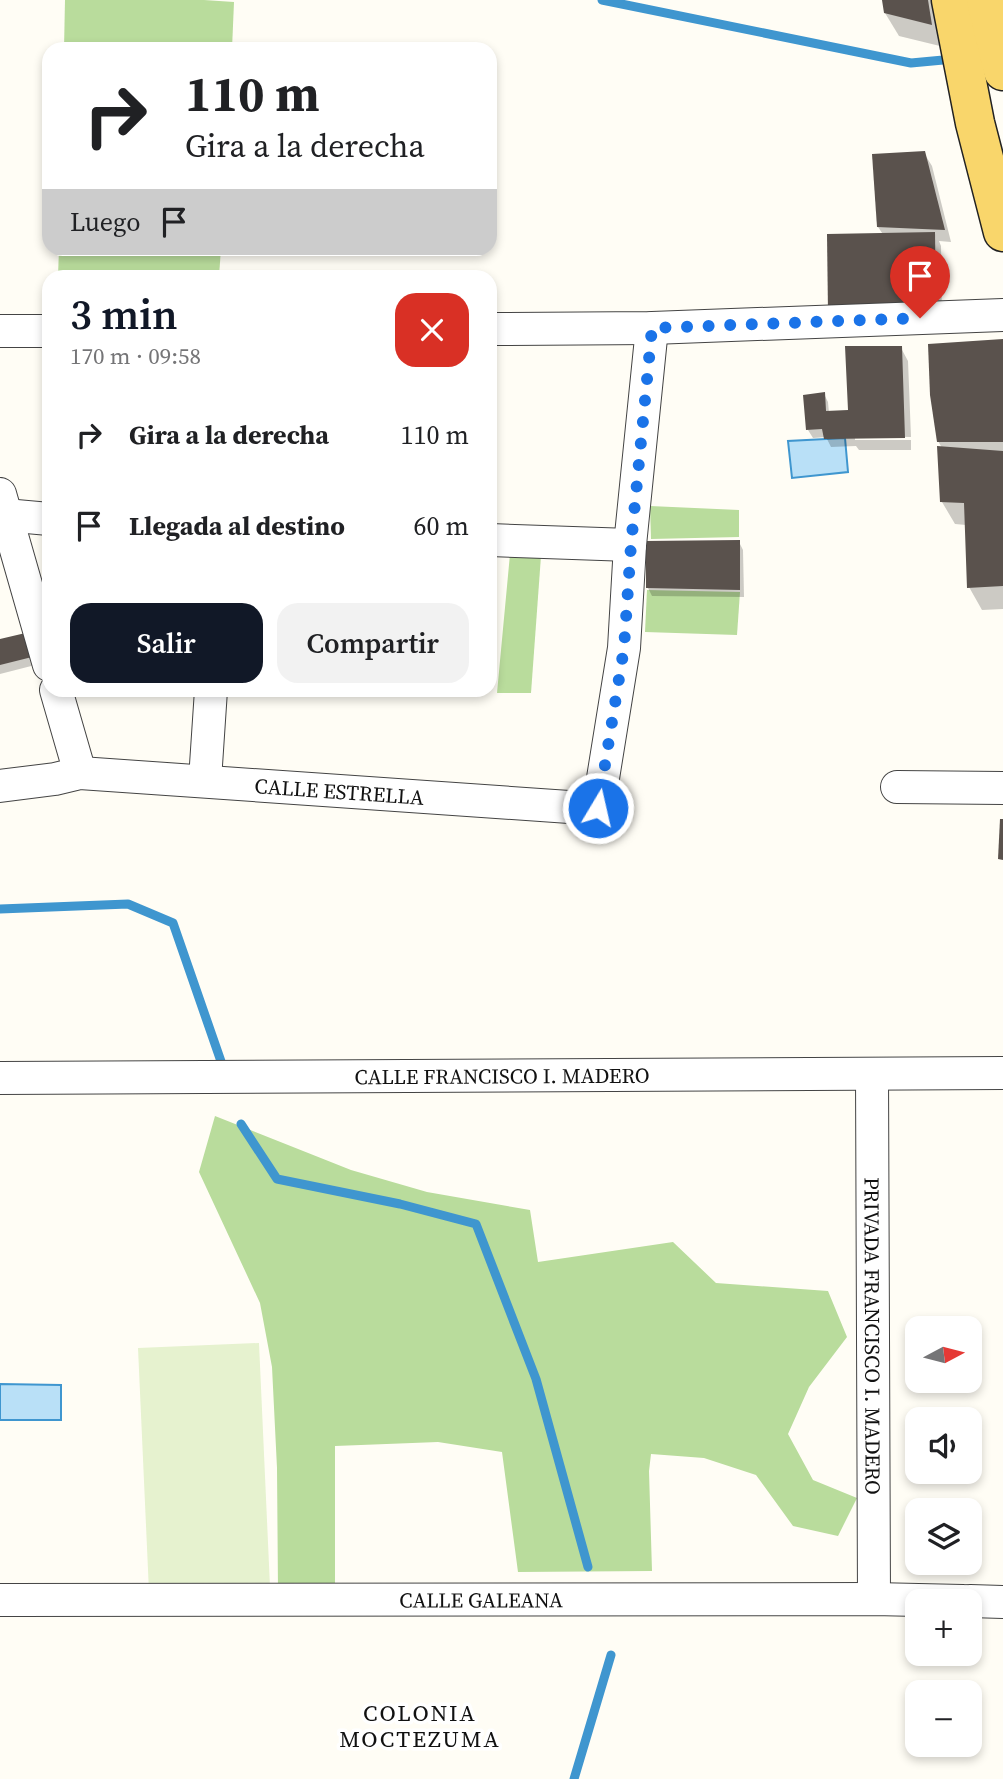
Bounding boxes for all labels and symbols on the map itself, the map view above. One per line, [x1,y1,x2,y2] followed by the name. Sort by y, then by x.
[890,246,950,318] pin
[254,771,425,811] street label: CALLE ESTRELLA
[561,771,635,845] position arrow
[354,1060,650,1091] street label: CALLE FRANCISCO I. MADERO
[858,1177,888,1495] street label: PRIVADA FRANCISCO I. MADERO
[905,1316,982,1393] north arrow
[399,1585,563,1614] street label: CALLE GALEANA
[339,1697,501,1755] district label: COLONIA MOCTEZUMA

